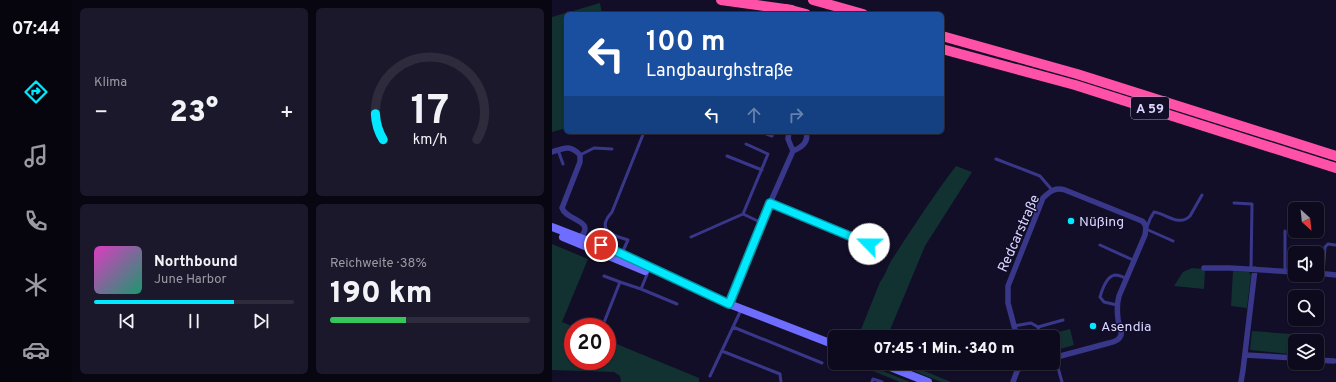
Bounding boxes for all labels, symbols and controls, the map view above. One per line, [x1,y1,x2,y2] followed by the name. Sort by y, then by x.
[12,18,60,41] text: 07:44
[646,25,726,61] text: 100 m
[580,28,632,80] icon: left
[646,60,793,83] text: Langbaurghstraße
[94,75,127,91] text: Klima
[22,78,50,106] icon: directions
[411,86,449,139] text: 17
[170,95,218,132] text: 23°
[1131,97,1169,119] road number: A 59
[94,100,108,127] text: −
[280,100,294,127] text: +
[701,104,723,126] icon: left
[743,104,765,126] icon: ahead
[785,104,807,126] icon: right
[413,131,447,149] text: km/h
[22,142,50,170] icon: music
[995,192,1044,275] street label: Redcarstraße
[1288,202,1324,238] north arrow
[1288,202,1324,370] map controls
[22,207,50,235] icon: phone
[1079,214,1124,231] place label: Nüßing
[1066,216,1076,226] marker: Nüßing
[848,223,890,265] position arrow
[584,228,618,262] pin
[590,234,612,256] icon: arrive
[1288,246,1324,282] button: sound
[154,253,238,272] text: Northbound
[330,256,427,272] text: Reichweite · 38%
[22,271,50,299] icon: climate
[154,272,227,288] text: June Harbor
[330,276,432,313] text: 190 km
[1288,290,1324,326] button: search
[116,310,138,332] icon: previous
[183,310,205,332] icon: pause
[250,310,272,332] icon: next
[564,318,616,370] speed limit sign: 20
[1101,319,1151,336] place label: Asendia
[1088,321,1098,331] marker: Asendia
[1288,334,1324,370] button: layers
[22,336,50,364] icon: car
[873,340,1015,359] text: 07:45 · 1 Min. · 340 m

